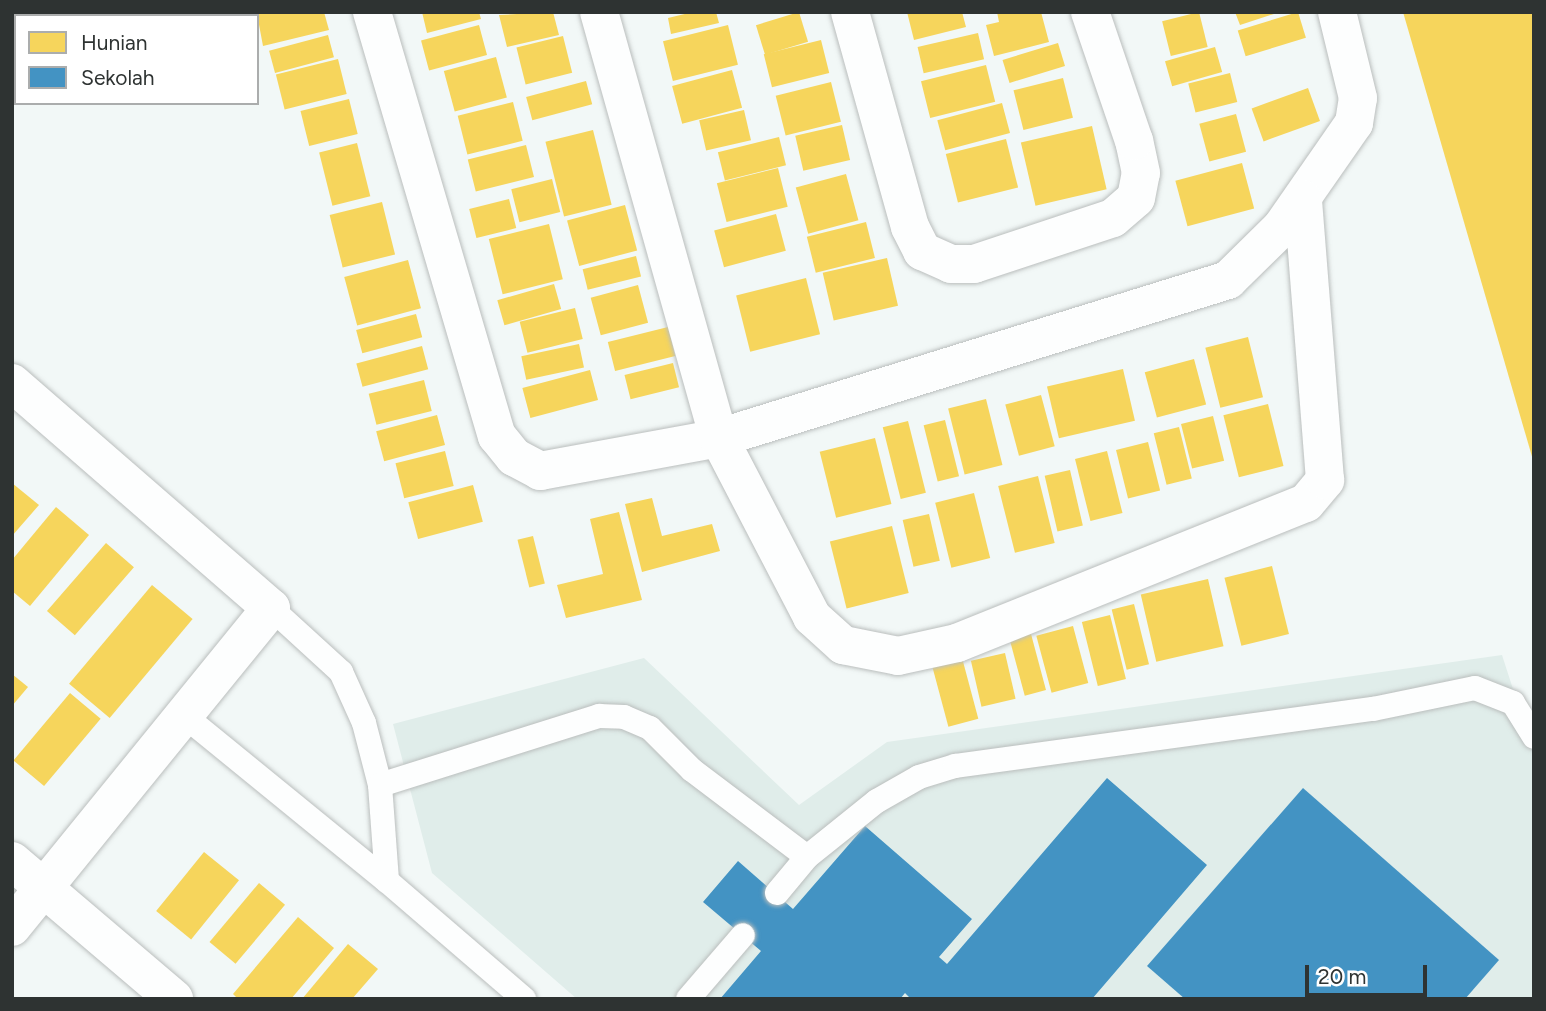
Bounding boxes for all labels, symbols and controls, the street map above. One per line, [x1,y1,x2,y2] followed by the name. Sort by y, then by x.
[14,14,259,105] legend
[81,30,148,55] text: Hunian
[81,65,155,90] text: Sekolah
[1308,951,1430,995] scale bar
[1318,964,1366,989] text: 20 m

